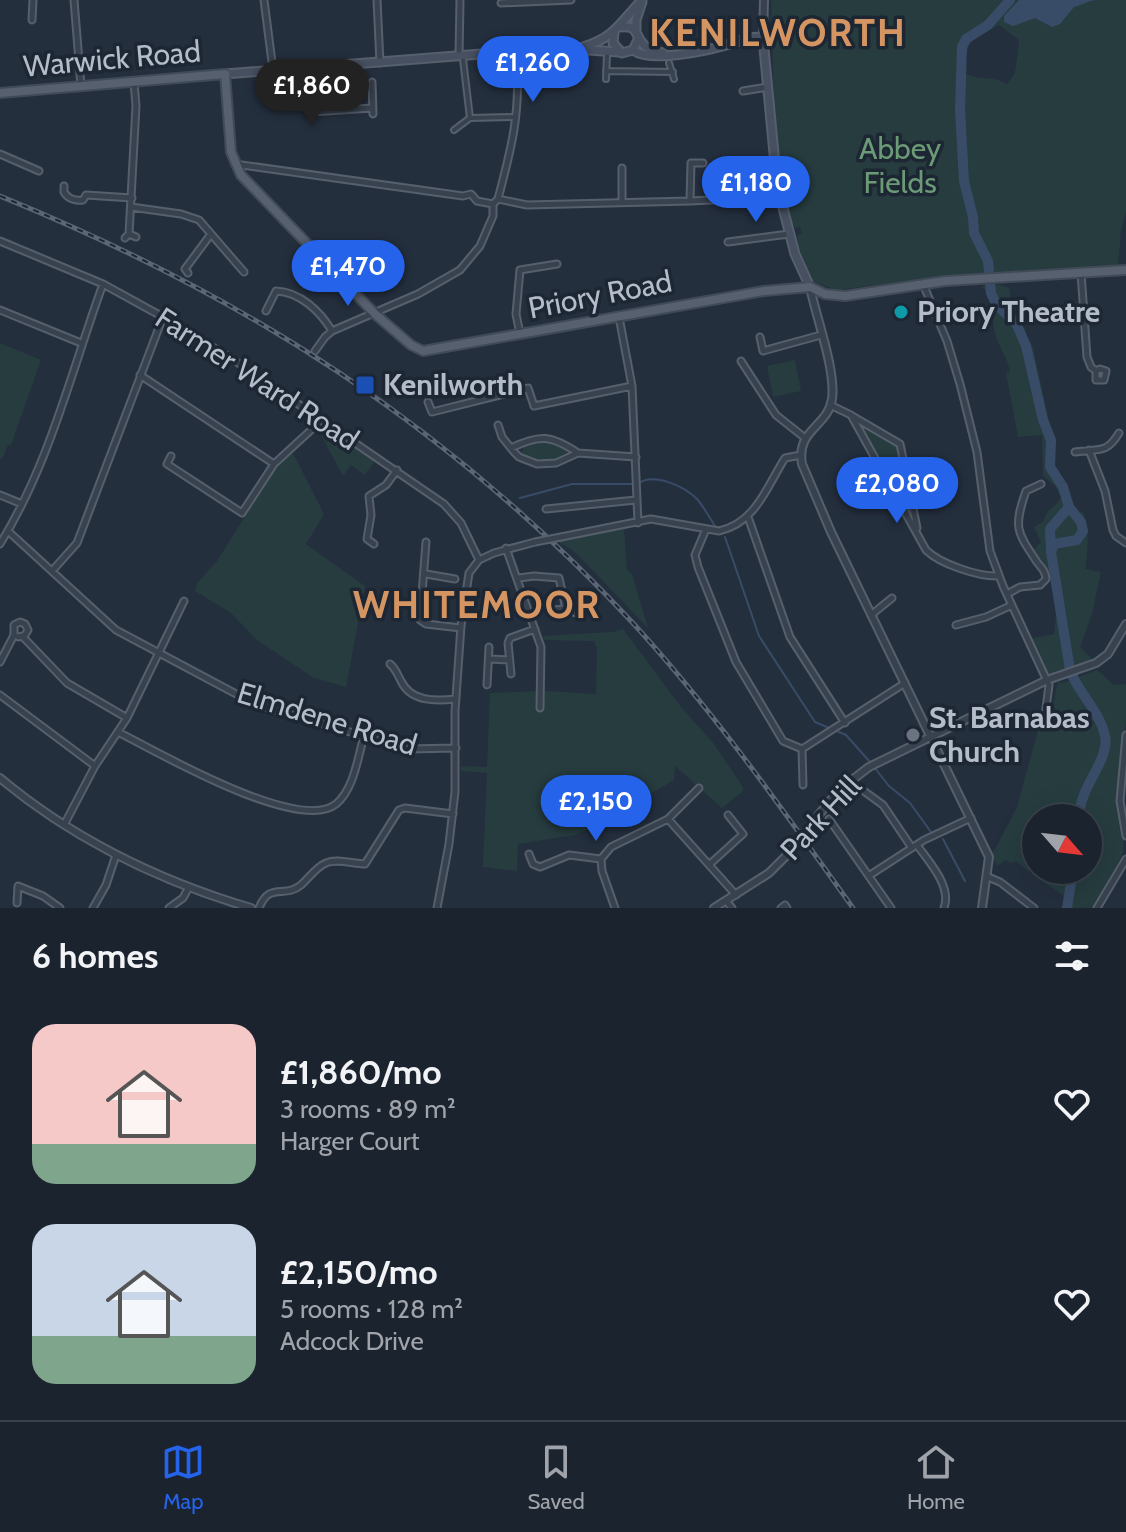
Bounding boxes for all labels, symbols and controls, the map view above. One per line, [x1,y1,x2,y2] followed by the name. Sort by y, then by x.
[649,9,907,56] district label: KENILWORTH
[22,32,202,85] street label: Warwick Road
[468,36,598,104] pin: £1,260
[495,46,571,78] text: £1,260
[247,59,377,127] pin: £1,860
[273,69,351,101] text: £1,860
[859,130,941,201] park label: Abbey Fields
[691,156,821,224] pin: £1,180
[720,166,792,198] text: £1,180
[283,240,413,308] pin: £1,470
[310,250,386,282] text: £1,470
[525,262,675,327] street label: Priory Road
[917,293,1100,330] place label: Priory Theatre
[149,299,366,458] street label: Farmer Ward Road
[892,303,910,321] marker: Priory Theatre
[383,366,523,403] place label: Kenilworth
[354,374,376,396] marker: Kenilworth
[832,457,962,525] pin: £2,080
[854,467,940,499] text: £2,080
[353,581,601,628] district label: WHITEMOOR
[233,674,421,763] street label: Elmdene Road
[929,699,1090,770] place label: St. Barnabas Church
[904,726,922,744] marker: St. Barnabas Church
[772,768,869,868] street label: Park Hill
[531,775,661,843] pin: £2,150
[559,785,633,817] text: £2,150
[1022,804,1102,884] north arrow
[1022,804,1102,884] map controls
[1050,934,1094,978] icon: filters
[32,935,158,977] text: 6 homes
[280,1051,442,1093] text: £1,860/mo
[96,1056,192,1152] icon: home
[1050,1082,1094,1126] icon: heart
[280,1093,456,1125] text: 3 rooms · 89 m²
[280,1125,420,1157] text: Harger Court
[280,1251,438,1293] text: £2,150/mo
[96,1256,192,1352] icon: home
[1050,1282,1094,1326] icon: heart
[280,1293,463,1325] text: 5 rooms · 128 m²
[280,1325,424,1357] text: Adcock Drive
[161,1440,205,1515] tab: Map
[527,1440,585,1515] tab: Saved
[907,1440,965,1515] tab: Home

